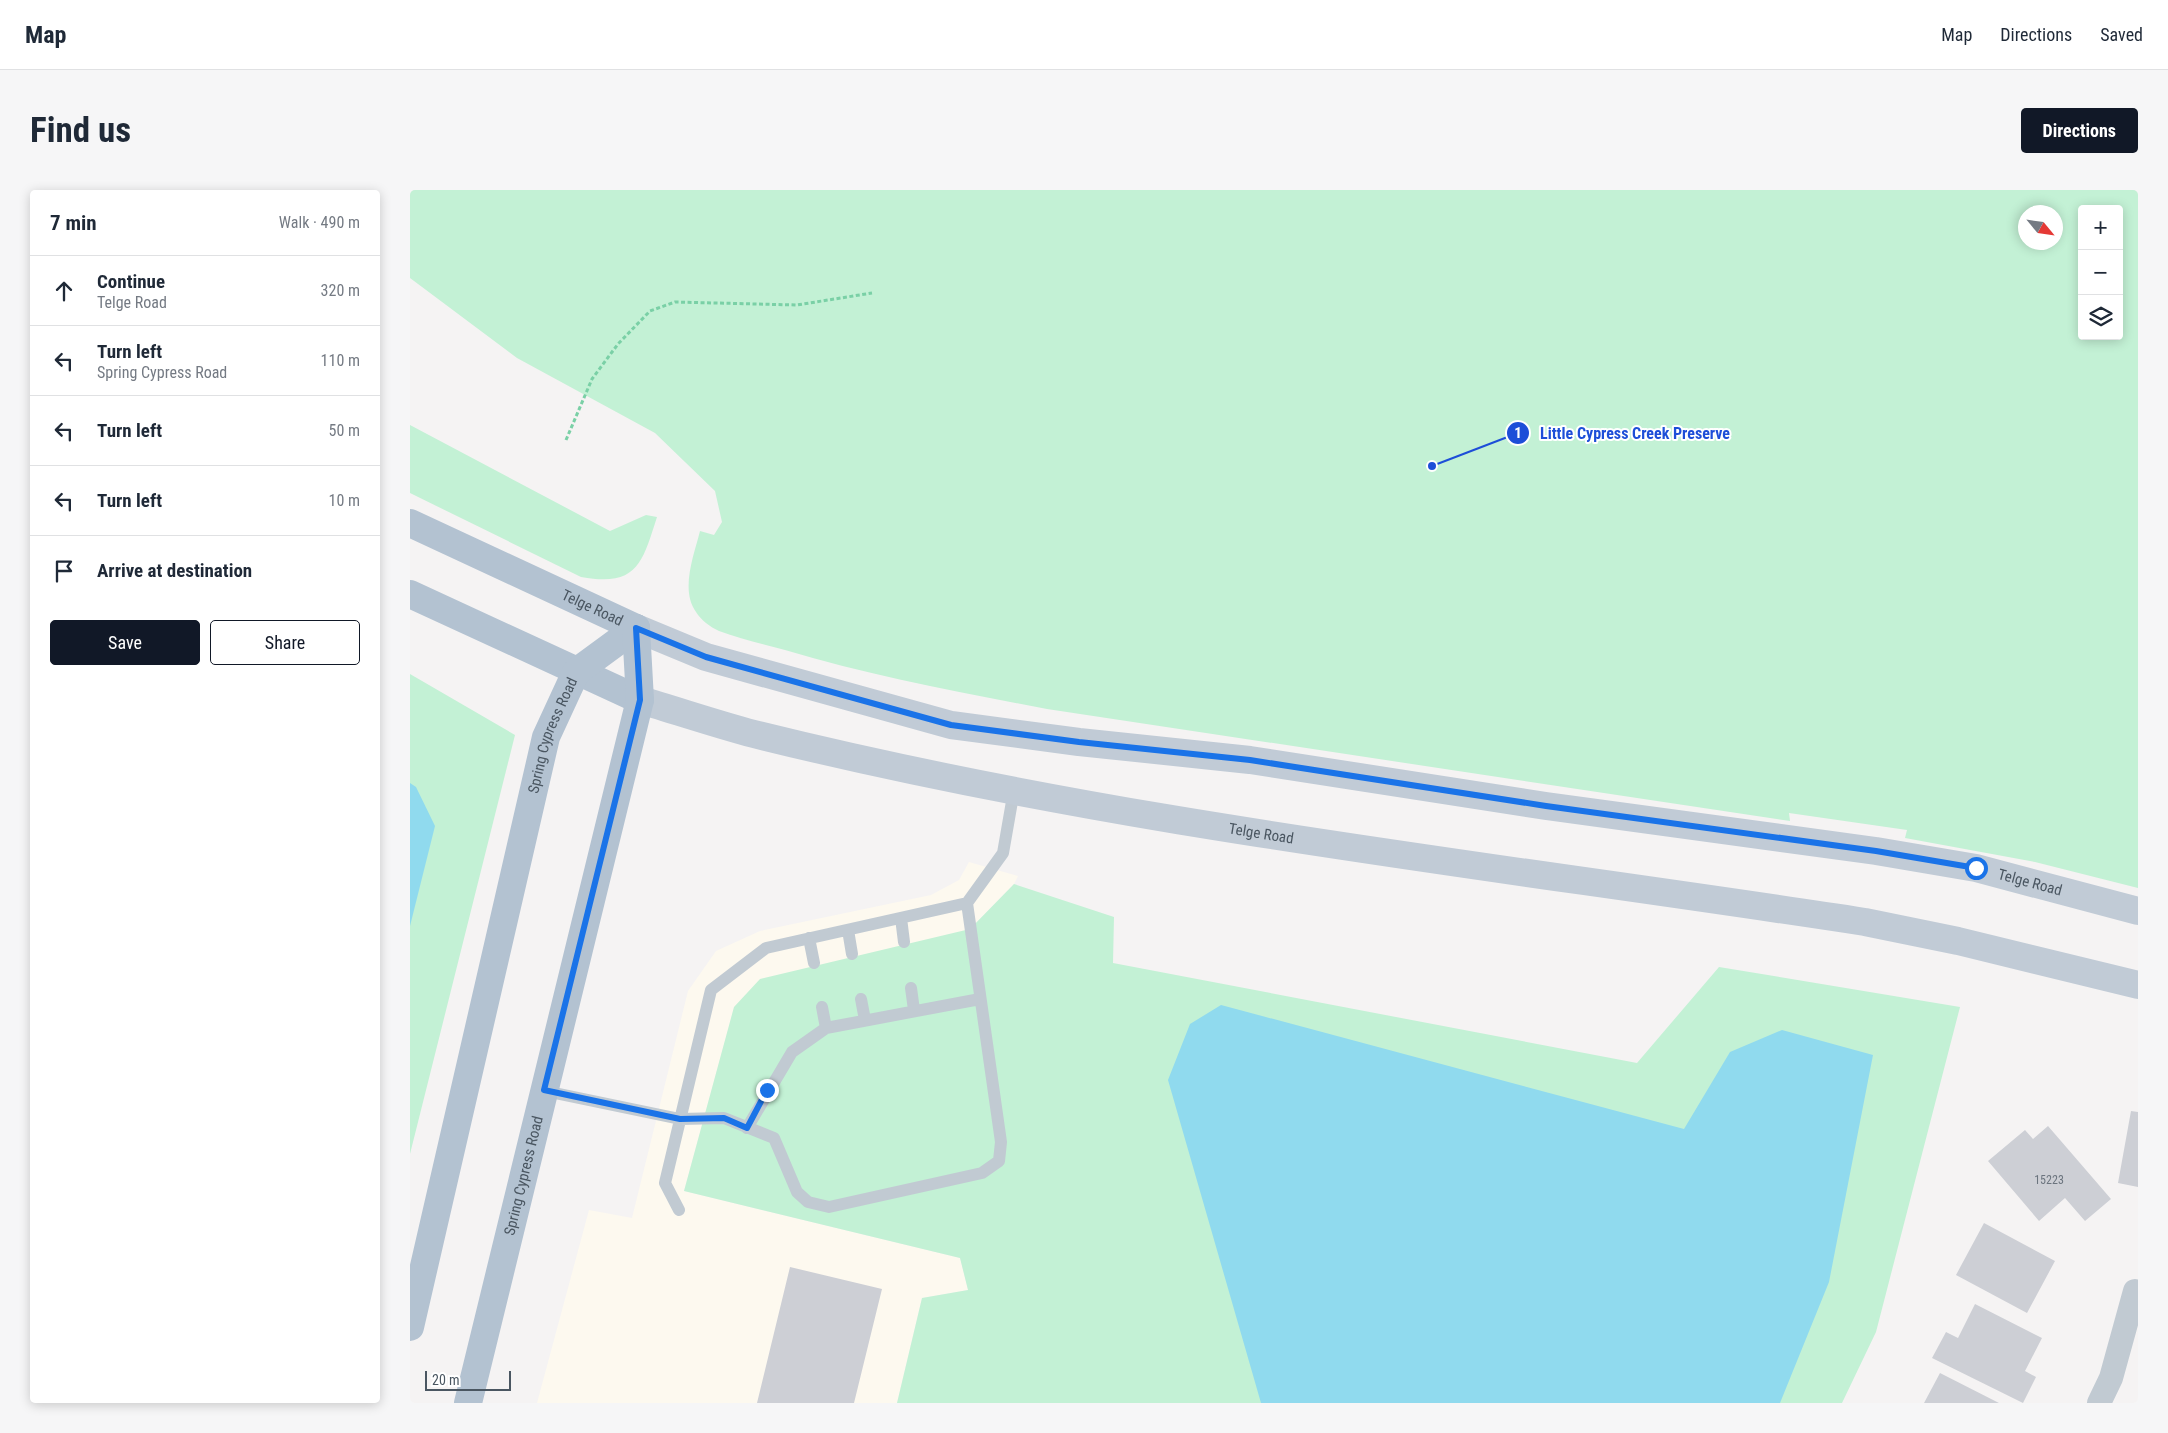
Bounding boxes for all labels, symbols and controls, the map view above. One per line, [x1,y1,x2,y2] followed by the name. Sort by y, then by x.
[25,21,66,49] text: Map
[1941,24,1972,45] text: Map
[2000,24,2072,45] text: Directions
[2100,24,2143,45] text: Saved
[2021,108,2138,153] button: Directions
[30,110,131,151] text: Find us
[2018,205,2063,250] north arrow
[2078,205,2123,340] map controls
[2078,205,2123,250] button: +
[50,211,97,235] text: 7 min
[279,213,360,232] text: Walk · 490 m
[2078,250,2123,295] button: −
[97,270,165,293] text: Continue
[50,277,78,305] icon: ahead
[321,281,360,300] text: 320 m
[97,293,167,312] text: Telge Road
[2078,295,2123,340] button: layers
[97,340,162,363] text: Turn left
[50,347,78,375] icon: left
[321,351,360,370] text: 110 m
[97,363,227,382] text: Spring Cypress Road
[50,417,78,445] icon: left
[1505,418,1740,449] callout: Little Cypress Creek Preserve
[97,419,162,442] text: Turn left
[328,421,360,440] text: 50 m
[1514,424,1522,442] text: 1
[1540,424,1730,443] text: Little Cypress Creek Preserve
[50,487,78,515] icon: left
[97,489,162,512] text: Turn left
[328,491,360,510] text: 10 m
[50,557,78,585] icon: arrive
[97,559,252,582] text: Arrive at destination
[559,586,626,630] street label: Telge Road
[50,620,200,665] button: Save
[210,620,360,665] button: Share
[524,675,581,795] street label: Spring Cypress Road
[1227,820,1295,848] street label: Telge Road
[1965,857,1988,880] route start
[1996,865,2064,899] street label: Telge Road
[756,1079,779,1102] route end
[500,1114,547,1237] street label: Spring Cypress Road
[2034,1173,2064,1187] house number: 15223
[425,1368,511,1391] scale bar
[432,1372,460,1388] text: 20 m

